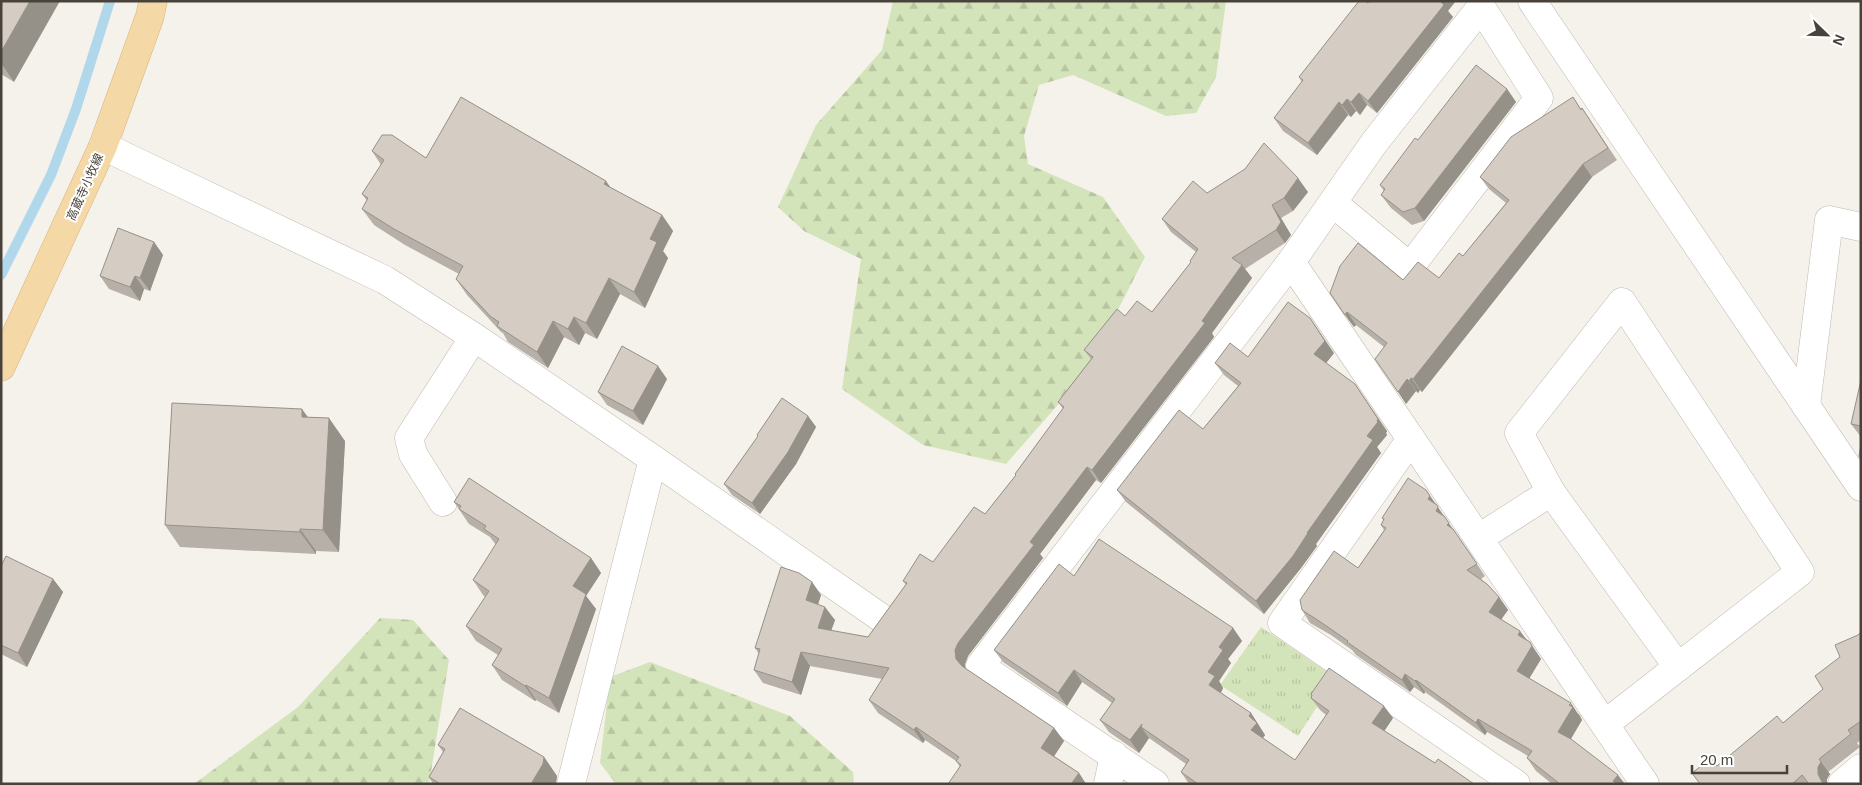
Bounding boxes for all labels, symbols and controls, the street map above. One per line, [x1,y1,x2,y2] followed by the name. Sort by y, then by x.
[1802,10,1852,60] north arrow
[1830,32,1848,48] text: N
[64,151,106,223] street label: 高蔵寺小牧線
[1692,742,1787,774] scale bar
[1700,751,1733,768] text: 20 m

